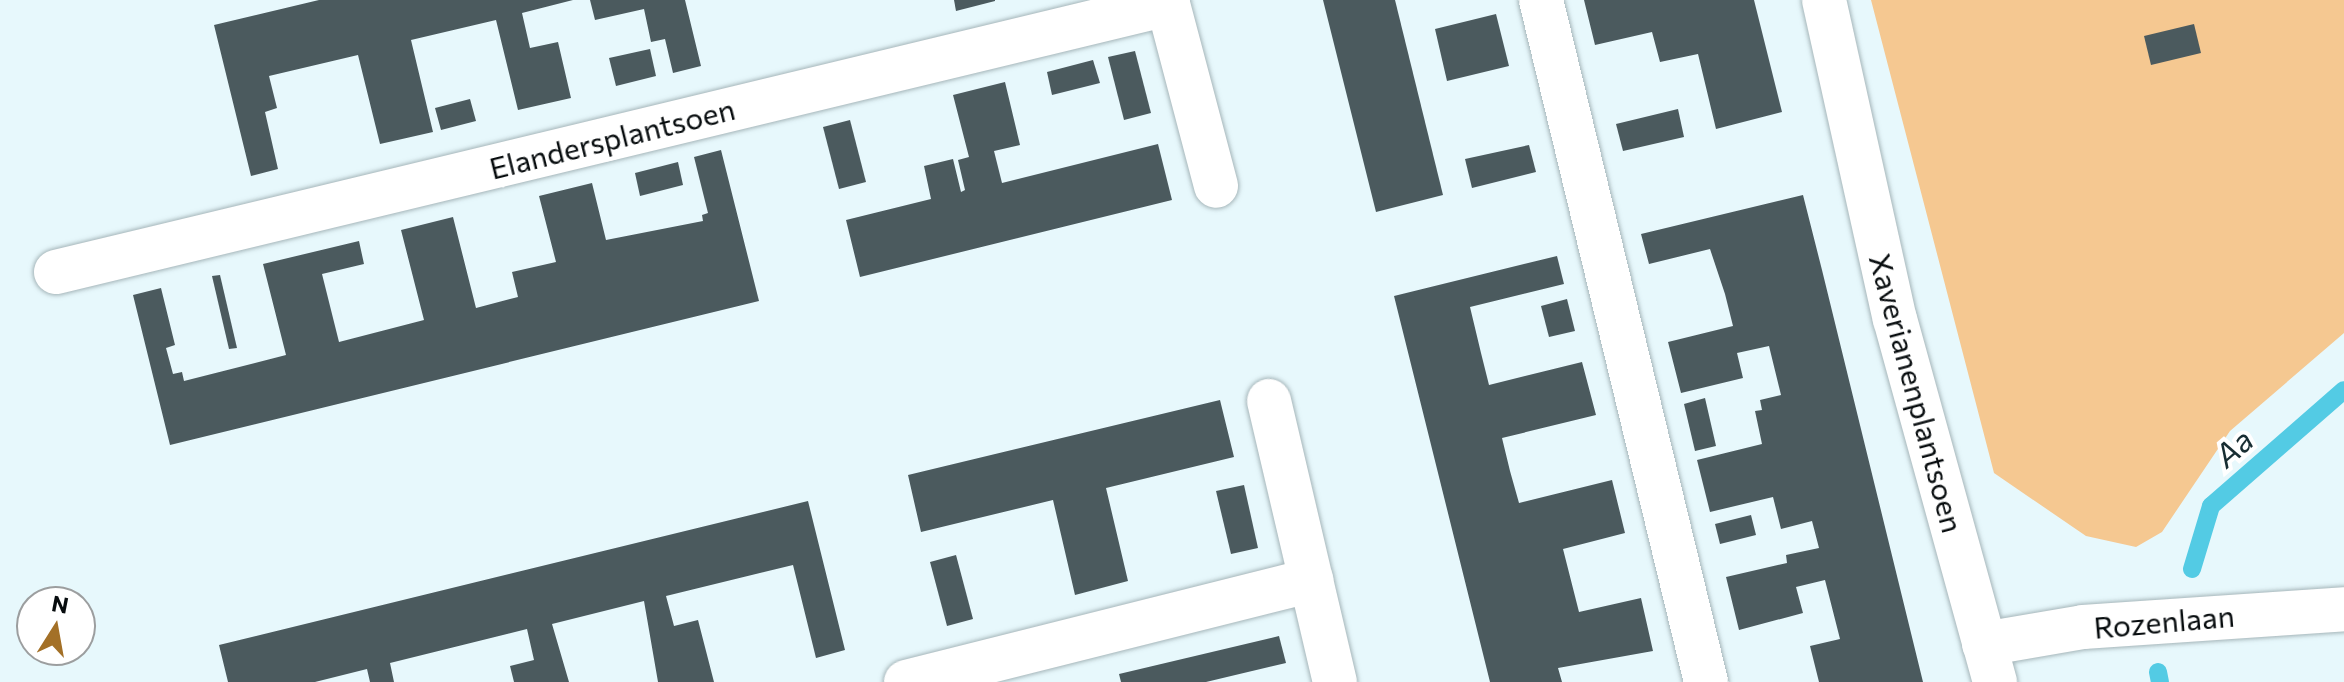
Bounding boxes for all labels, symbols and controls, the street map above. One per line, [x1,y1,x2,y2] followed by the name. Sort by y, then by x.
[486,90,738,186] street label: Elandersplantsoen
[1862,250,1972,536] street label: Xaverianenplantsoen
[2206,420,2260,474] water label: Aa
[16,586,96,666] north arrow
[50,589,71,619] text: N
[2092,597,2236,645] street label: Rozenlaan

